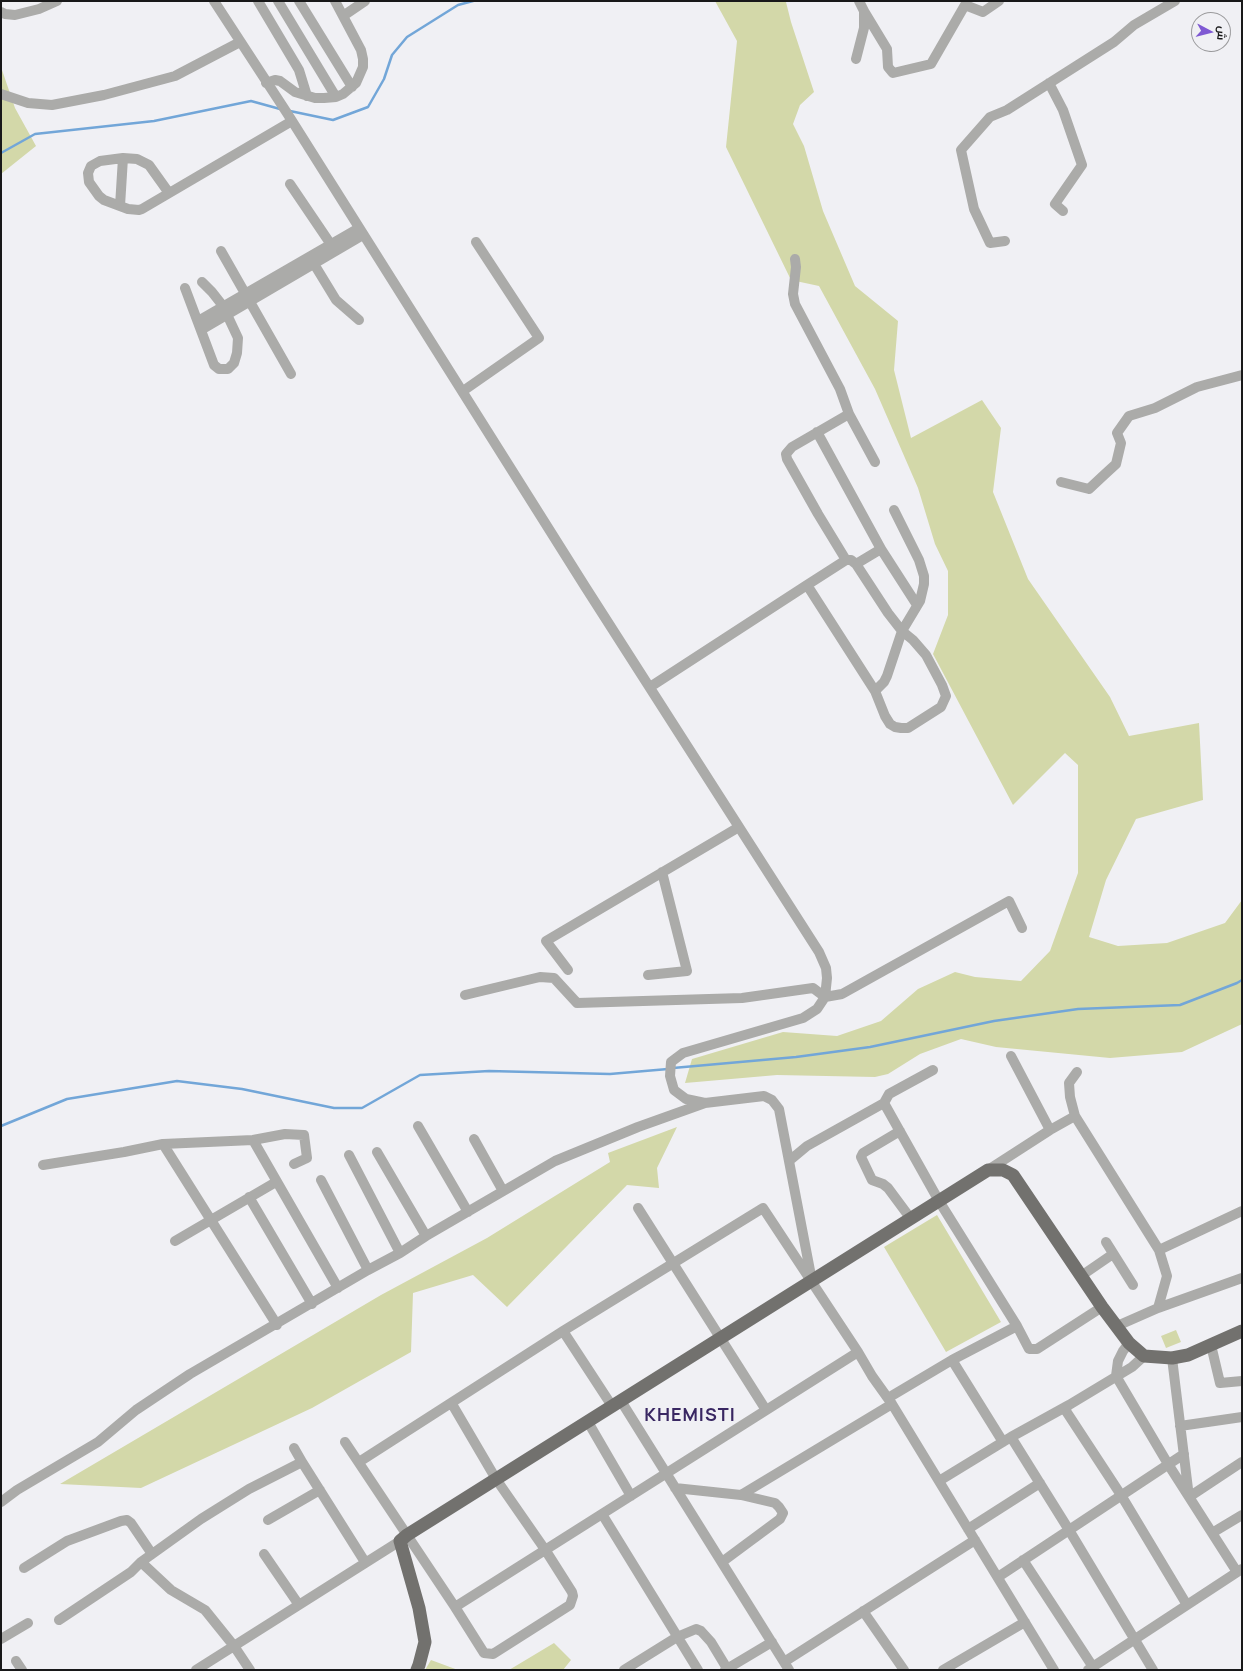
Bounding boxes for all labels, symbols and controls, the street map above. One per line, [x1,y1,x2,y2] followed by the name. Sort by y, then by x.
[1191,12,1231,52] north arrow
[1214,25,1231,41] text: ش
[644,1405,736,1427] district label: KHEMISTI

